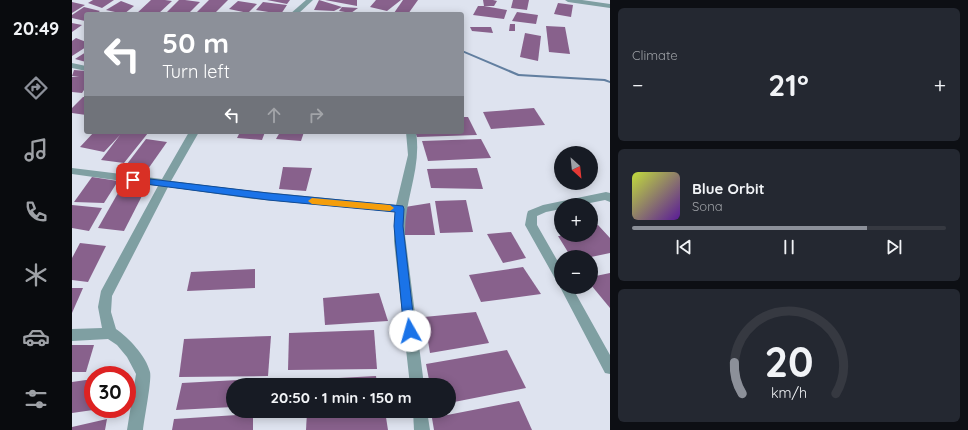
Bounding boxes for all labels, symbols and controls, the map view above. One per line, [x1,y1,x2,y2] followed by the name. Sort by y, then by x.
[13,17,59,40] text: 20:49
[162,25,229,60] text: 50 m
[96,28,148,80] icon: left
[632,47,678,63] text: Climate
[162,60,230,83] text: Turn left
[768,66,809,104] text: 21°
[632,71,643,99] text: −
[934,71,946,99] text: +
[22,74,50,102] icon: directions
[221,104,243,126] icon: left
[263,104,285,126] icon: ahead
[305,104,327,126] icon: right
[22,136,50,164] icon: music
[554,146,598,190] north arrow
[554,146,598,294] map controls
[116,163,150,197] pin
[122,169,144,191] icon: arrive
[692,179,765,198] text: Blue Orbit
[22,198,50,226] icon: phone
[554,198,598,242] button: +
[692,198,723,214] text: Sona
[673,236,695,258] icon: previous
[778,236,800,258] icon: pause
[883,236,905,258] icon: next
[554,250,598,294] button: −
[22,261,50,289] icon: climate
[389,310,431,352] position arrow
[22,323,50,351] icon: car
[764,334,814,386] text: 20
[84,366,136,418] speed limit sign: 30
[771,383,807,401] text: km/h
[22,385,50,413] icon: filters
[270,388,412,407] text: 20:50 · 1 min · 150 m

